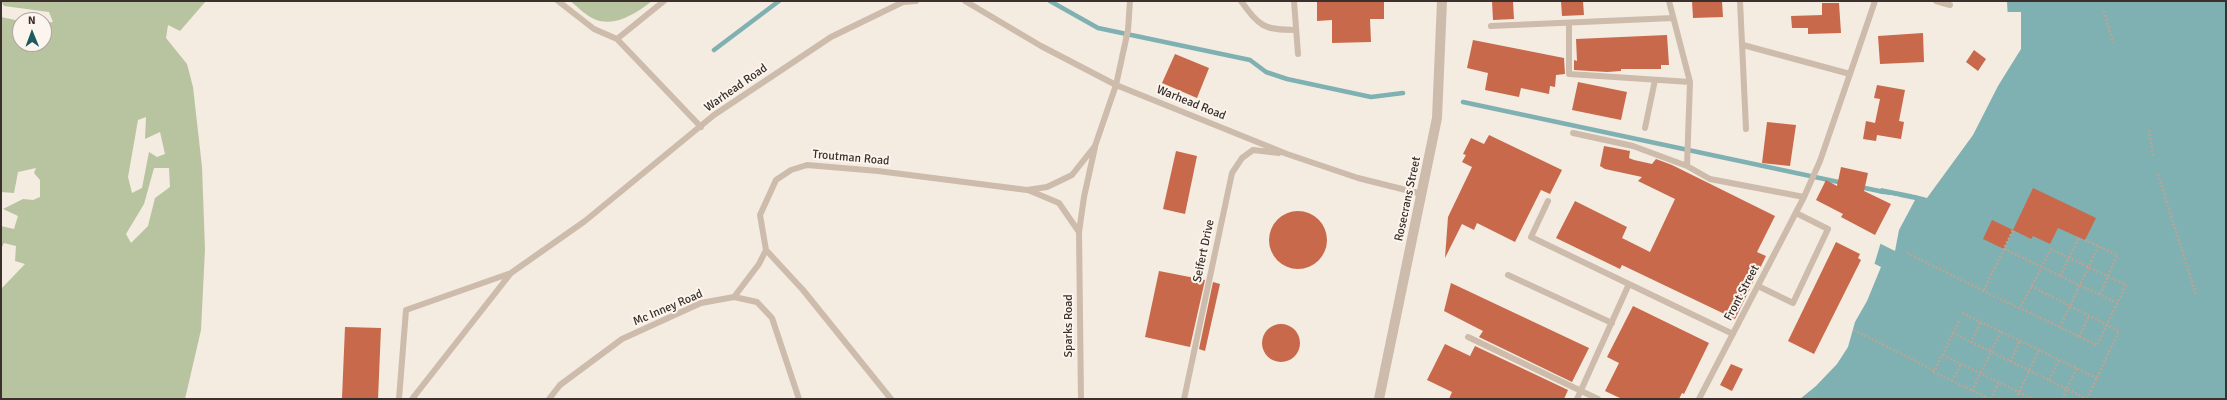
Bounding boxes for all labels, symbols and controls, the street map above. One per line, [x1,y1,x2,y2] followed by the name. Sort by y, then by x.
[12,12,52,52] north arrow
[28,14,36,27] text: N
[702,61,770,115] street label: Warhead Road
[1154,83,1228,123] street label: Warhead Road
[812,147,890,169] street label: Troutman Road
[1392,155,1424,243] street label: Rosecrans Street
[1190,218,1218,284] street label: Seifert Drive
[1721,263,1763,323] street label: Front Street
[631,287,705,329] street label: Mc Inney Road
[1062,294,1076,358] street label: Sparks Road

